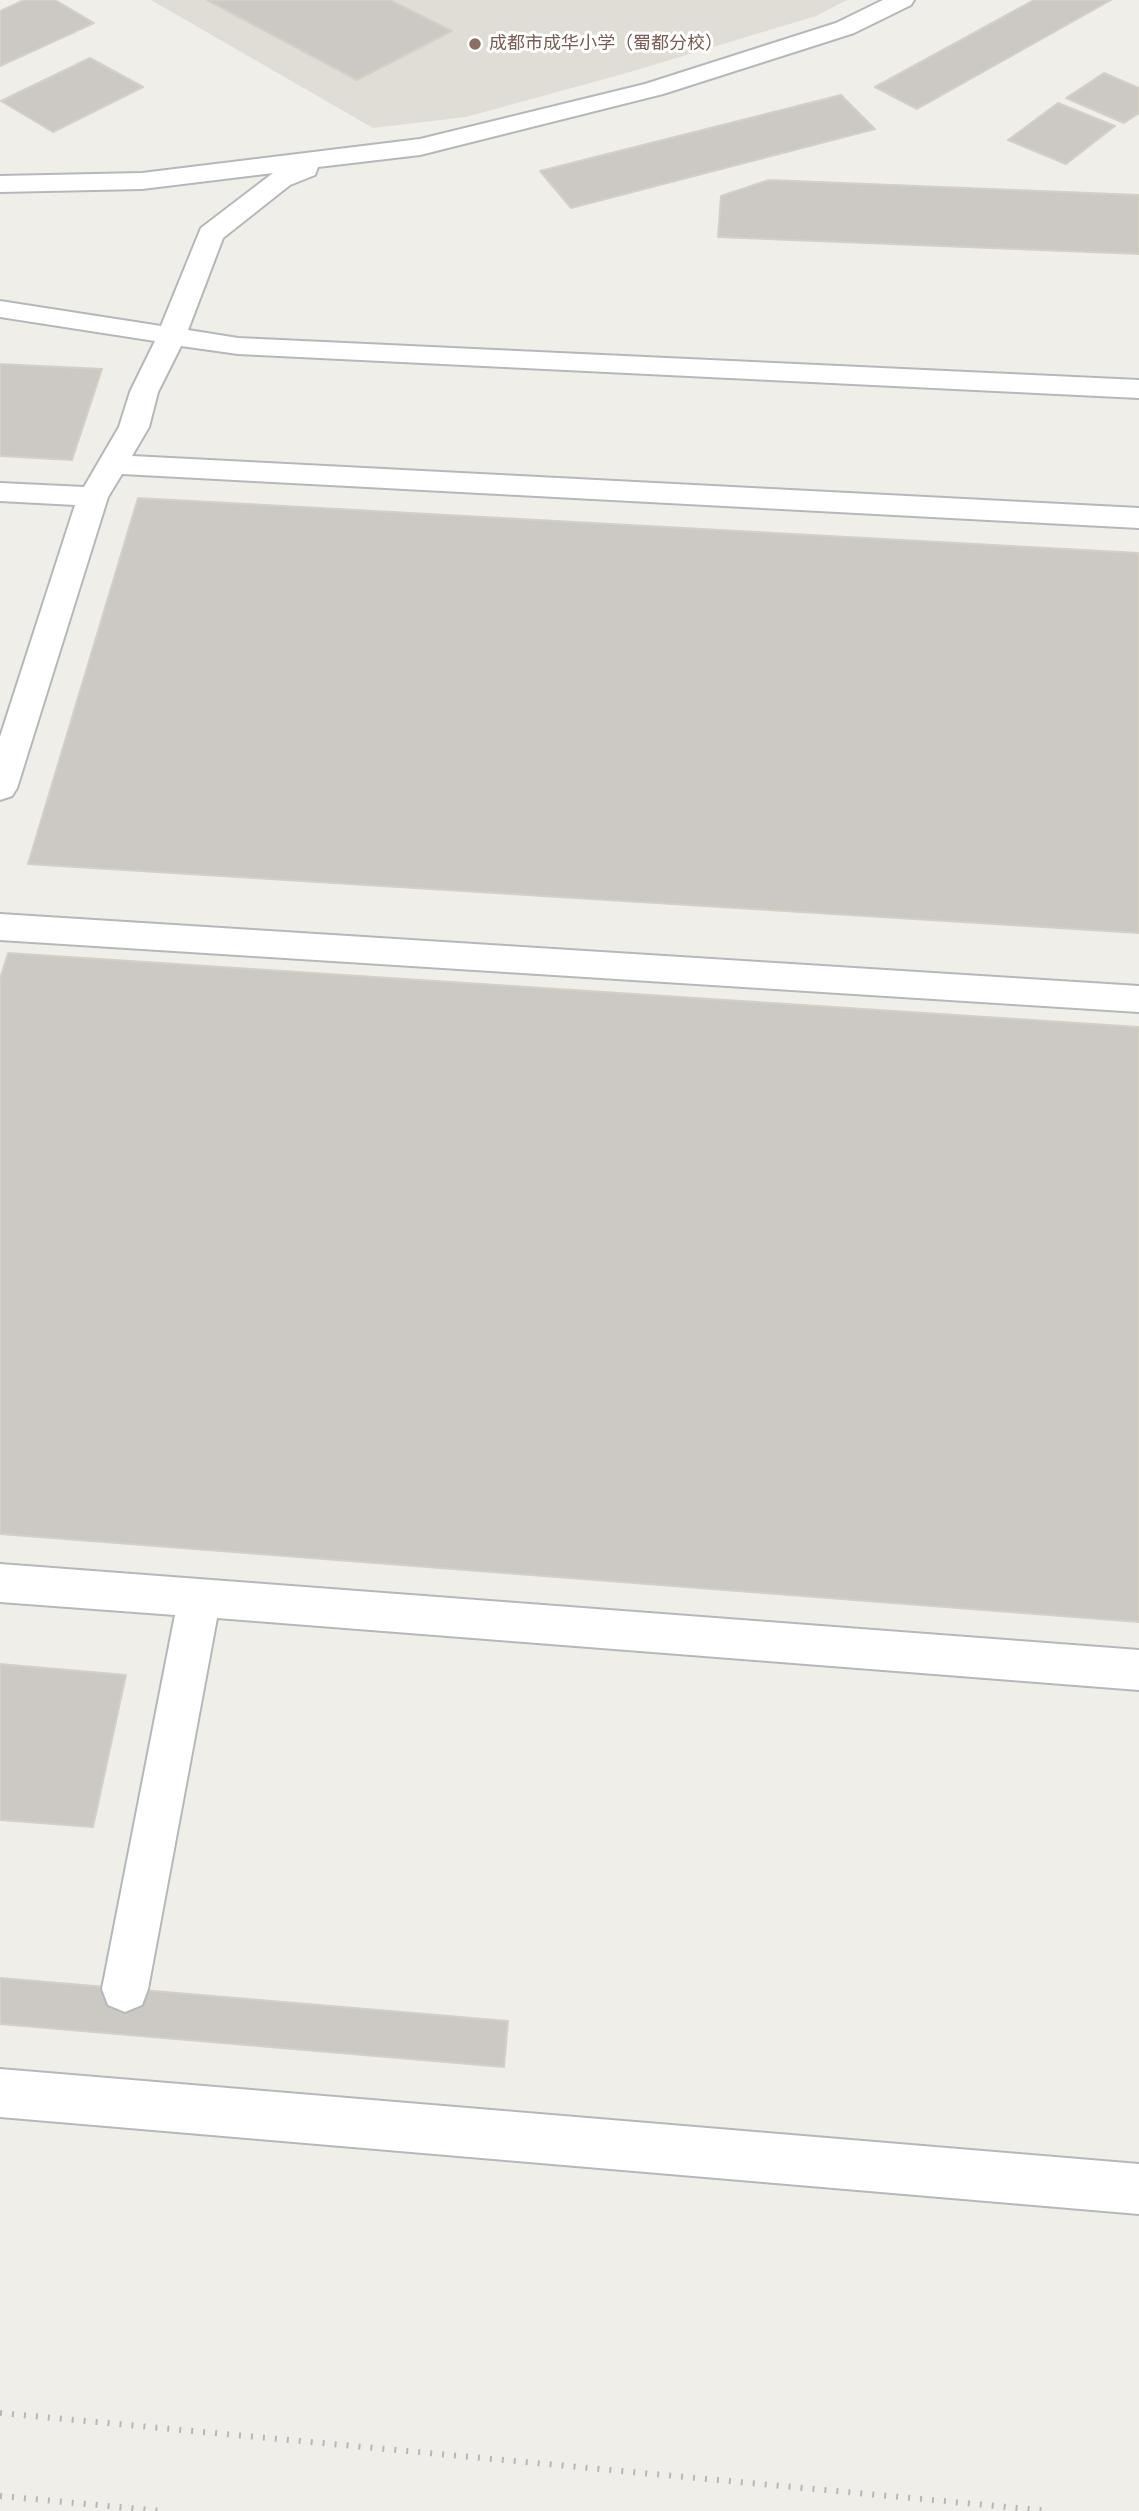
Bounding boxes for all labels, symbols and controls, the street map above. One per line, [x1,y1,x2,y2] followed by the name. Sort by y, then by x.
[489,33,723,55] place label: 成都市成华小学（蜀都分校）
[467,36,483,52] marker: 成都市成华小学（蜀都分校）

